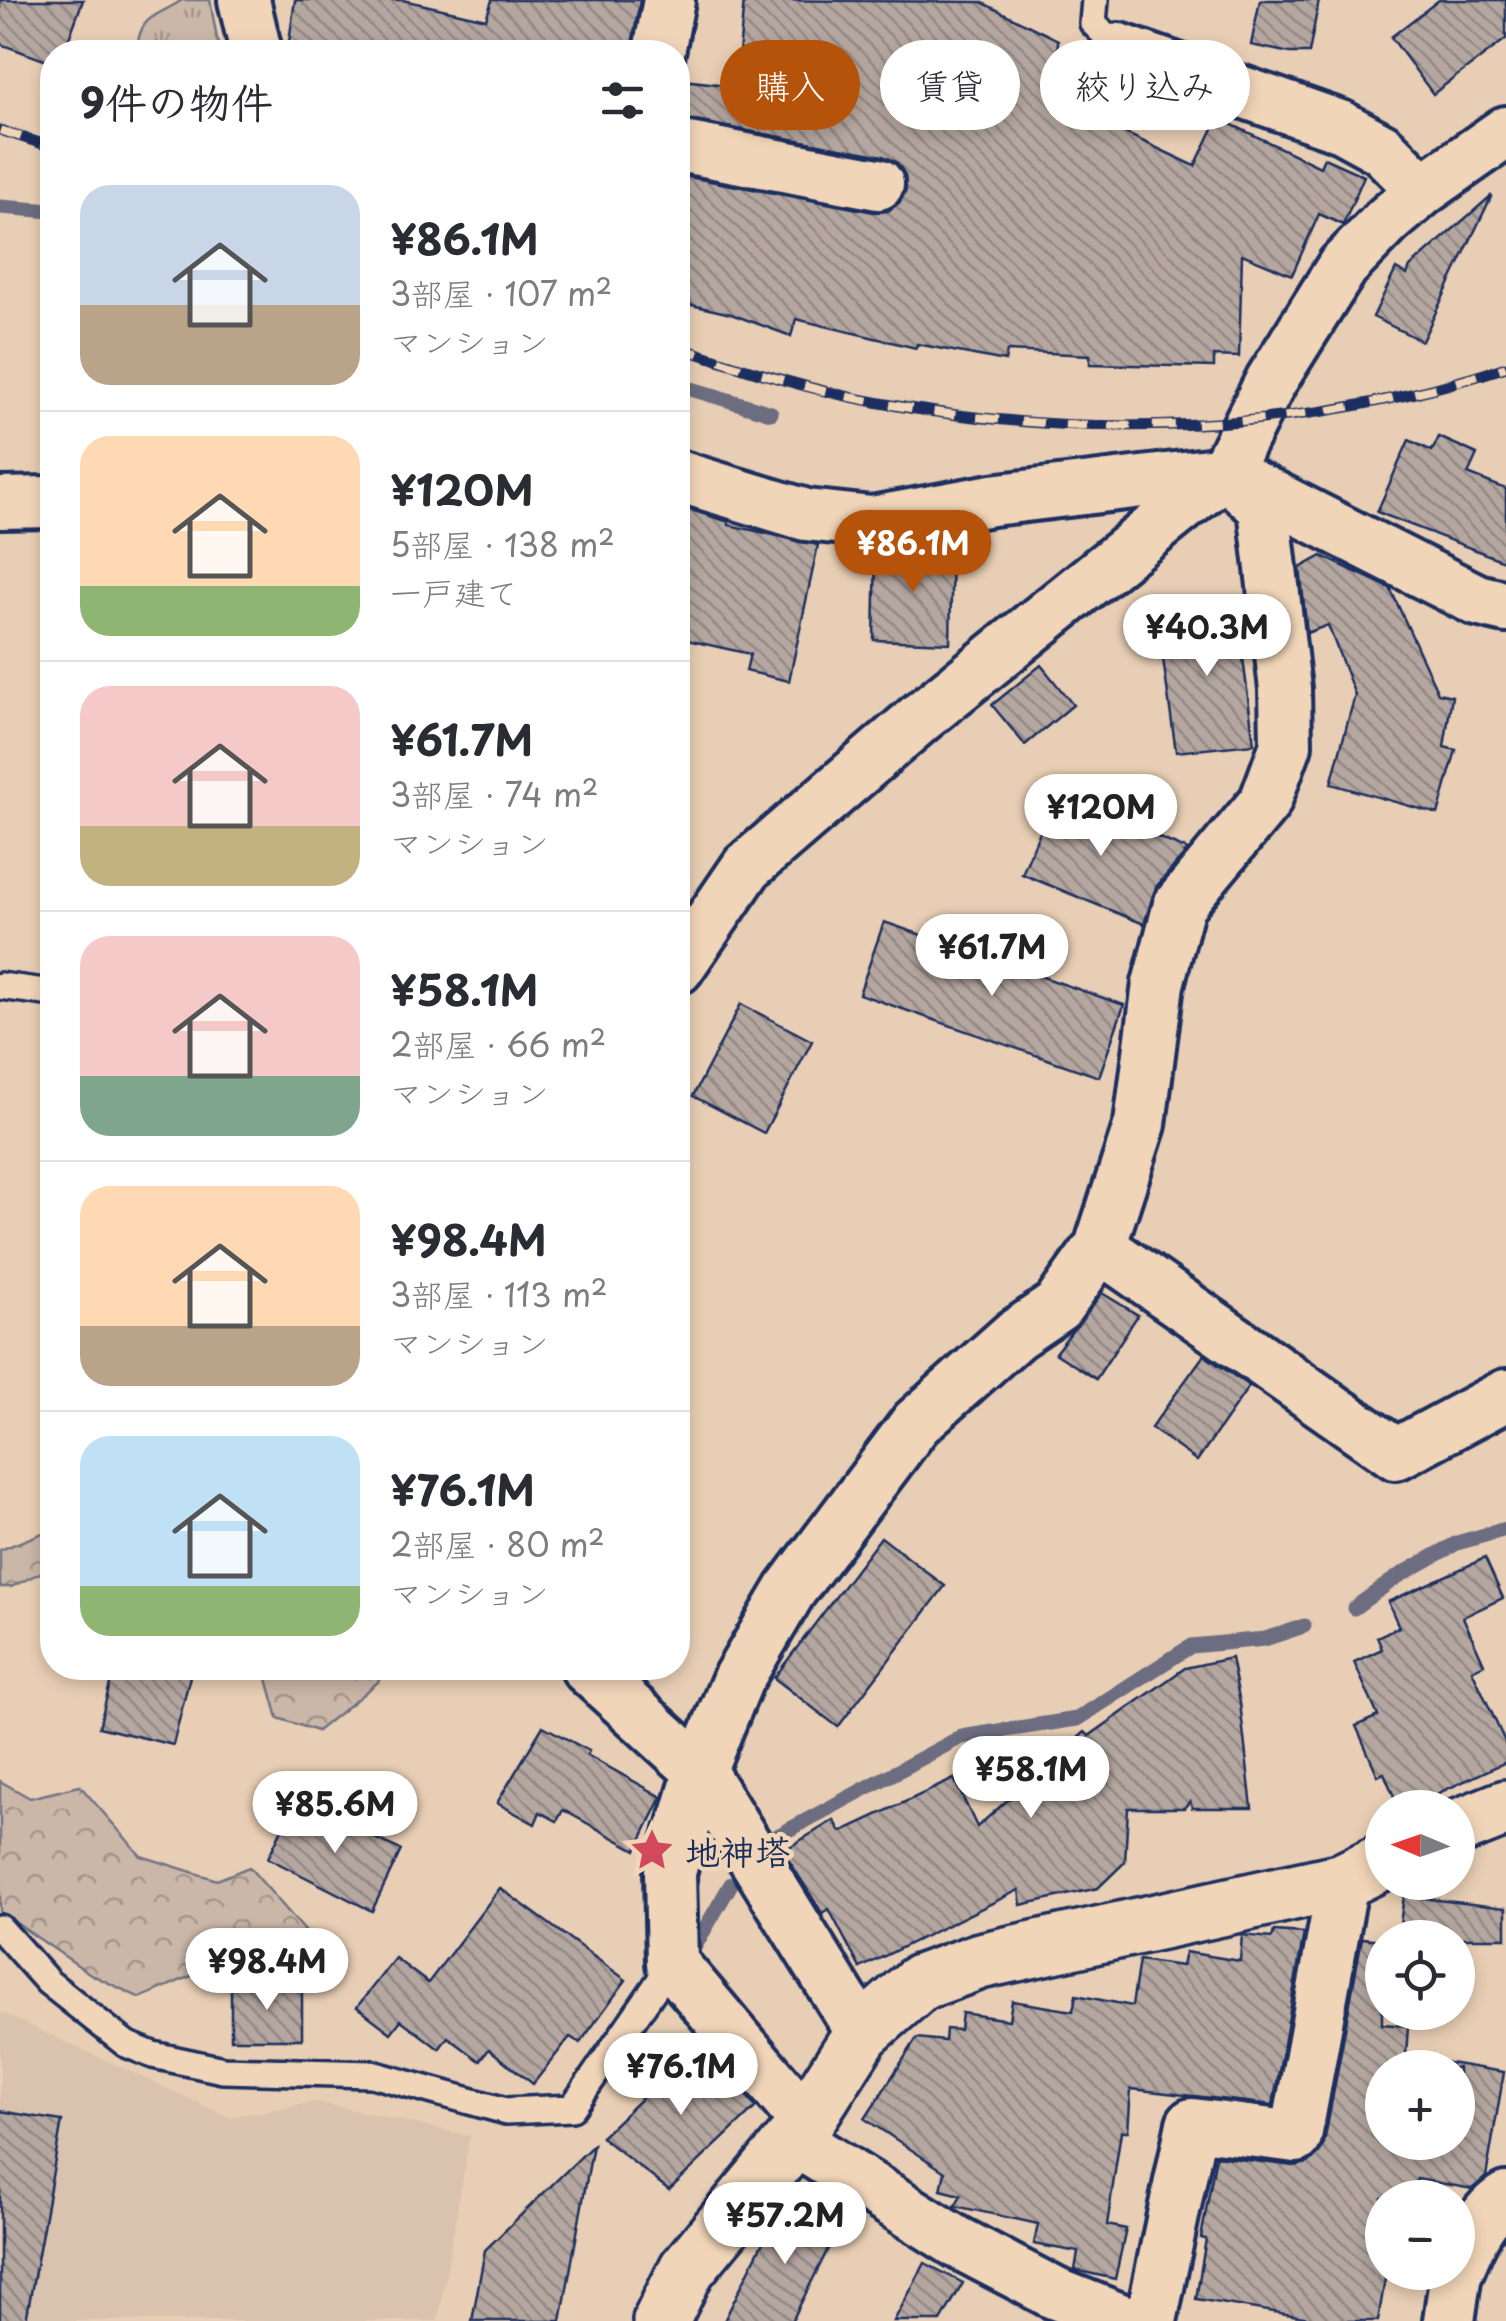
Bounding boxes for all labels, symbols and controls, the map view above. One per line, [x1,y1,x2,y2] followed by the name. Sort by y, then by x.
[720,40,860,130] chip: 購入
[880,40,1020,130] chip: 賃貸
[1040,40,1250,130] chip: 絞り込み
[80,69,273,132] text: 9件の物件
[595,73,650,128] icon: filters
[390,206,539,269] text: ¥86.1M
[160,225,280,345] icon: home
[390,269,612,317] text: 3部屋 · 107 m²
[390,317,549,365] text: マンション
[390,457,534,520] text: ¥120M
[160,476,280,596] icon: home
[832,510,994,595] pin: ¥86.1M
[856,518,970,566] text: ¥86.1M
[390,520,615,568] text: 5部屋 · 138 m²
[390,568,518,616] text: 一戸建て
[1126,594,1288,679] pin: ¥40.3M
[1145,602,1269,650] text: ¥40.3M
[390,707,533,770] text: ¥61.7M
[160,726,280,846] icon: home
[390,770,598,818] text: 3部屋 · 74 m²
[1031,774,1171,859] pin: ¥120M
[1046,782,1156,830] text: ¥120M
[390,818,549,866] text: マンション
[911,914,1073,999] pin: ¥61.7M
[937,922,1047,970] text: ¥61.7M
[390,957,539,1020] text: ¥58.1M
[160,976,280,1096] icon: home
[390,1020,606,1068] text: 2部屋 · 66 m²
[390,1068,549,1116] text: マンション
[390,1207,547,1270] text: ¥98.4M
[160,1226,280,1346] icon: home
[390,1270,607,1318] text: 3部屋 · 113 m²
[390,1318,549,1366] text: マンション
[390,1457,535,1520] text: ¥76.1M
[160,1476,280,1596] icon: home
[390,1520,605,1568] text: 2部屋 · 80 m²
[390,1568,549,1616] text: マンション
[950,1736,1112,1821] pin: ¥58.1M
[974,1744,1088,1792] text: ¥58.1M
[254,1771,416,1856] pin: ¥85.6M
[275,1779,395,1827] text: ¥85.6M
[1365,1790,1475,1900] north arrow
[1365,1790,1475,2290] map controls
[685,1824,790,1877] place label: 地神塔
[628,1826,676,1874] place icon: 地神塔
[1365,1920,1475,2030] button: locate
[186,1928,348,2013] pin: ¥98.4M
[207,1936,327,1984] text: ¥98.4M
[600,2033,762,2118] pin: ¥76.1M
[626,2041,736,2089] text: ¥76.1M
[1365,2050,1475,2160] button: +
[1365,2180,1475,2290] button: −
[704,2182,866,2267] pin: ¥57.2M
[725,2190,845,2238] text: ¥57.2M

